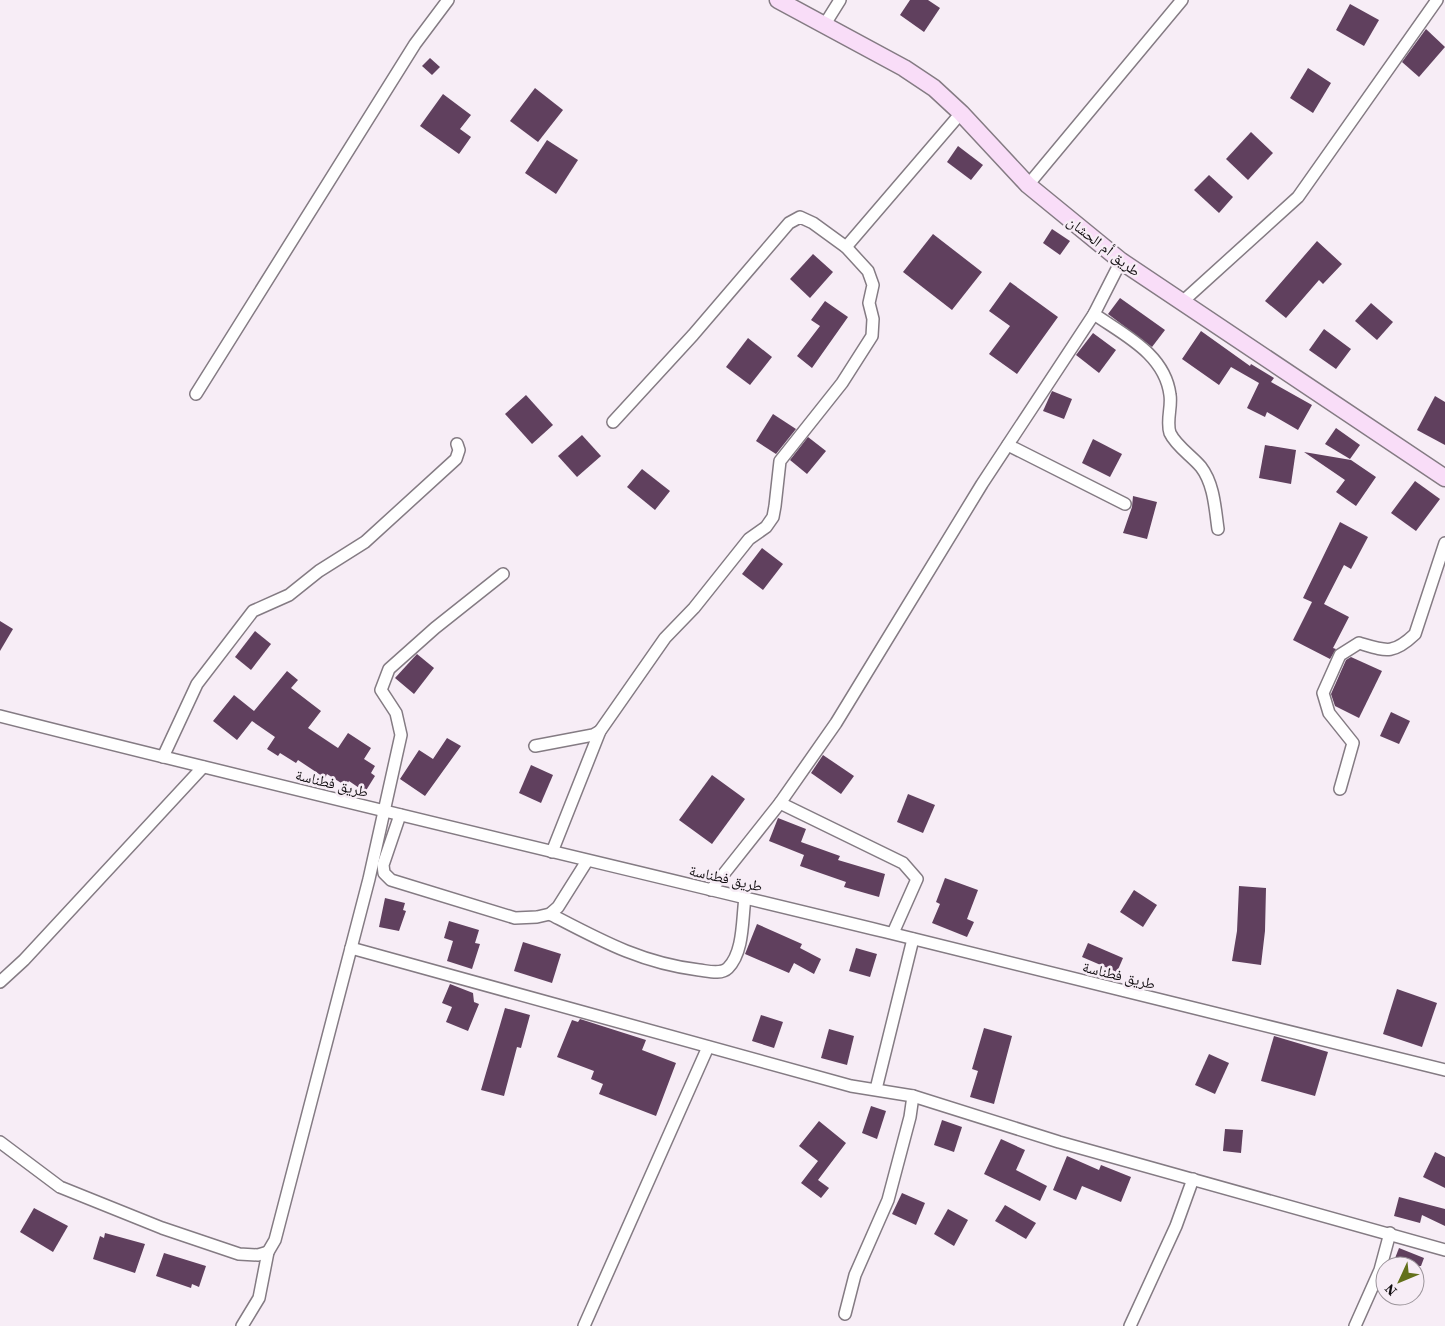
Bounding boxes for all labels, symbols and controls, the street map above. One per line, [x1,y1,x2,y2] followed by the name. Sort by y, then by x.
[1063,211,1145,281] street label: طريق أم الحشان
[293,764,371,802] street label: طريق فطناسة
[687,859,765,897] street label: طريق فطناسة
[1080,956,1158,994] street label: طريق فطناسة
[1375,1256,1425,1306] north arrow
[1380,1279,1401,1301] text: N

